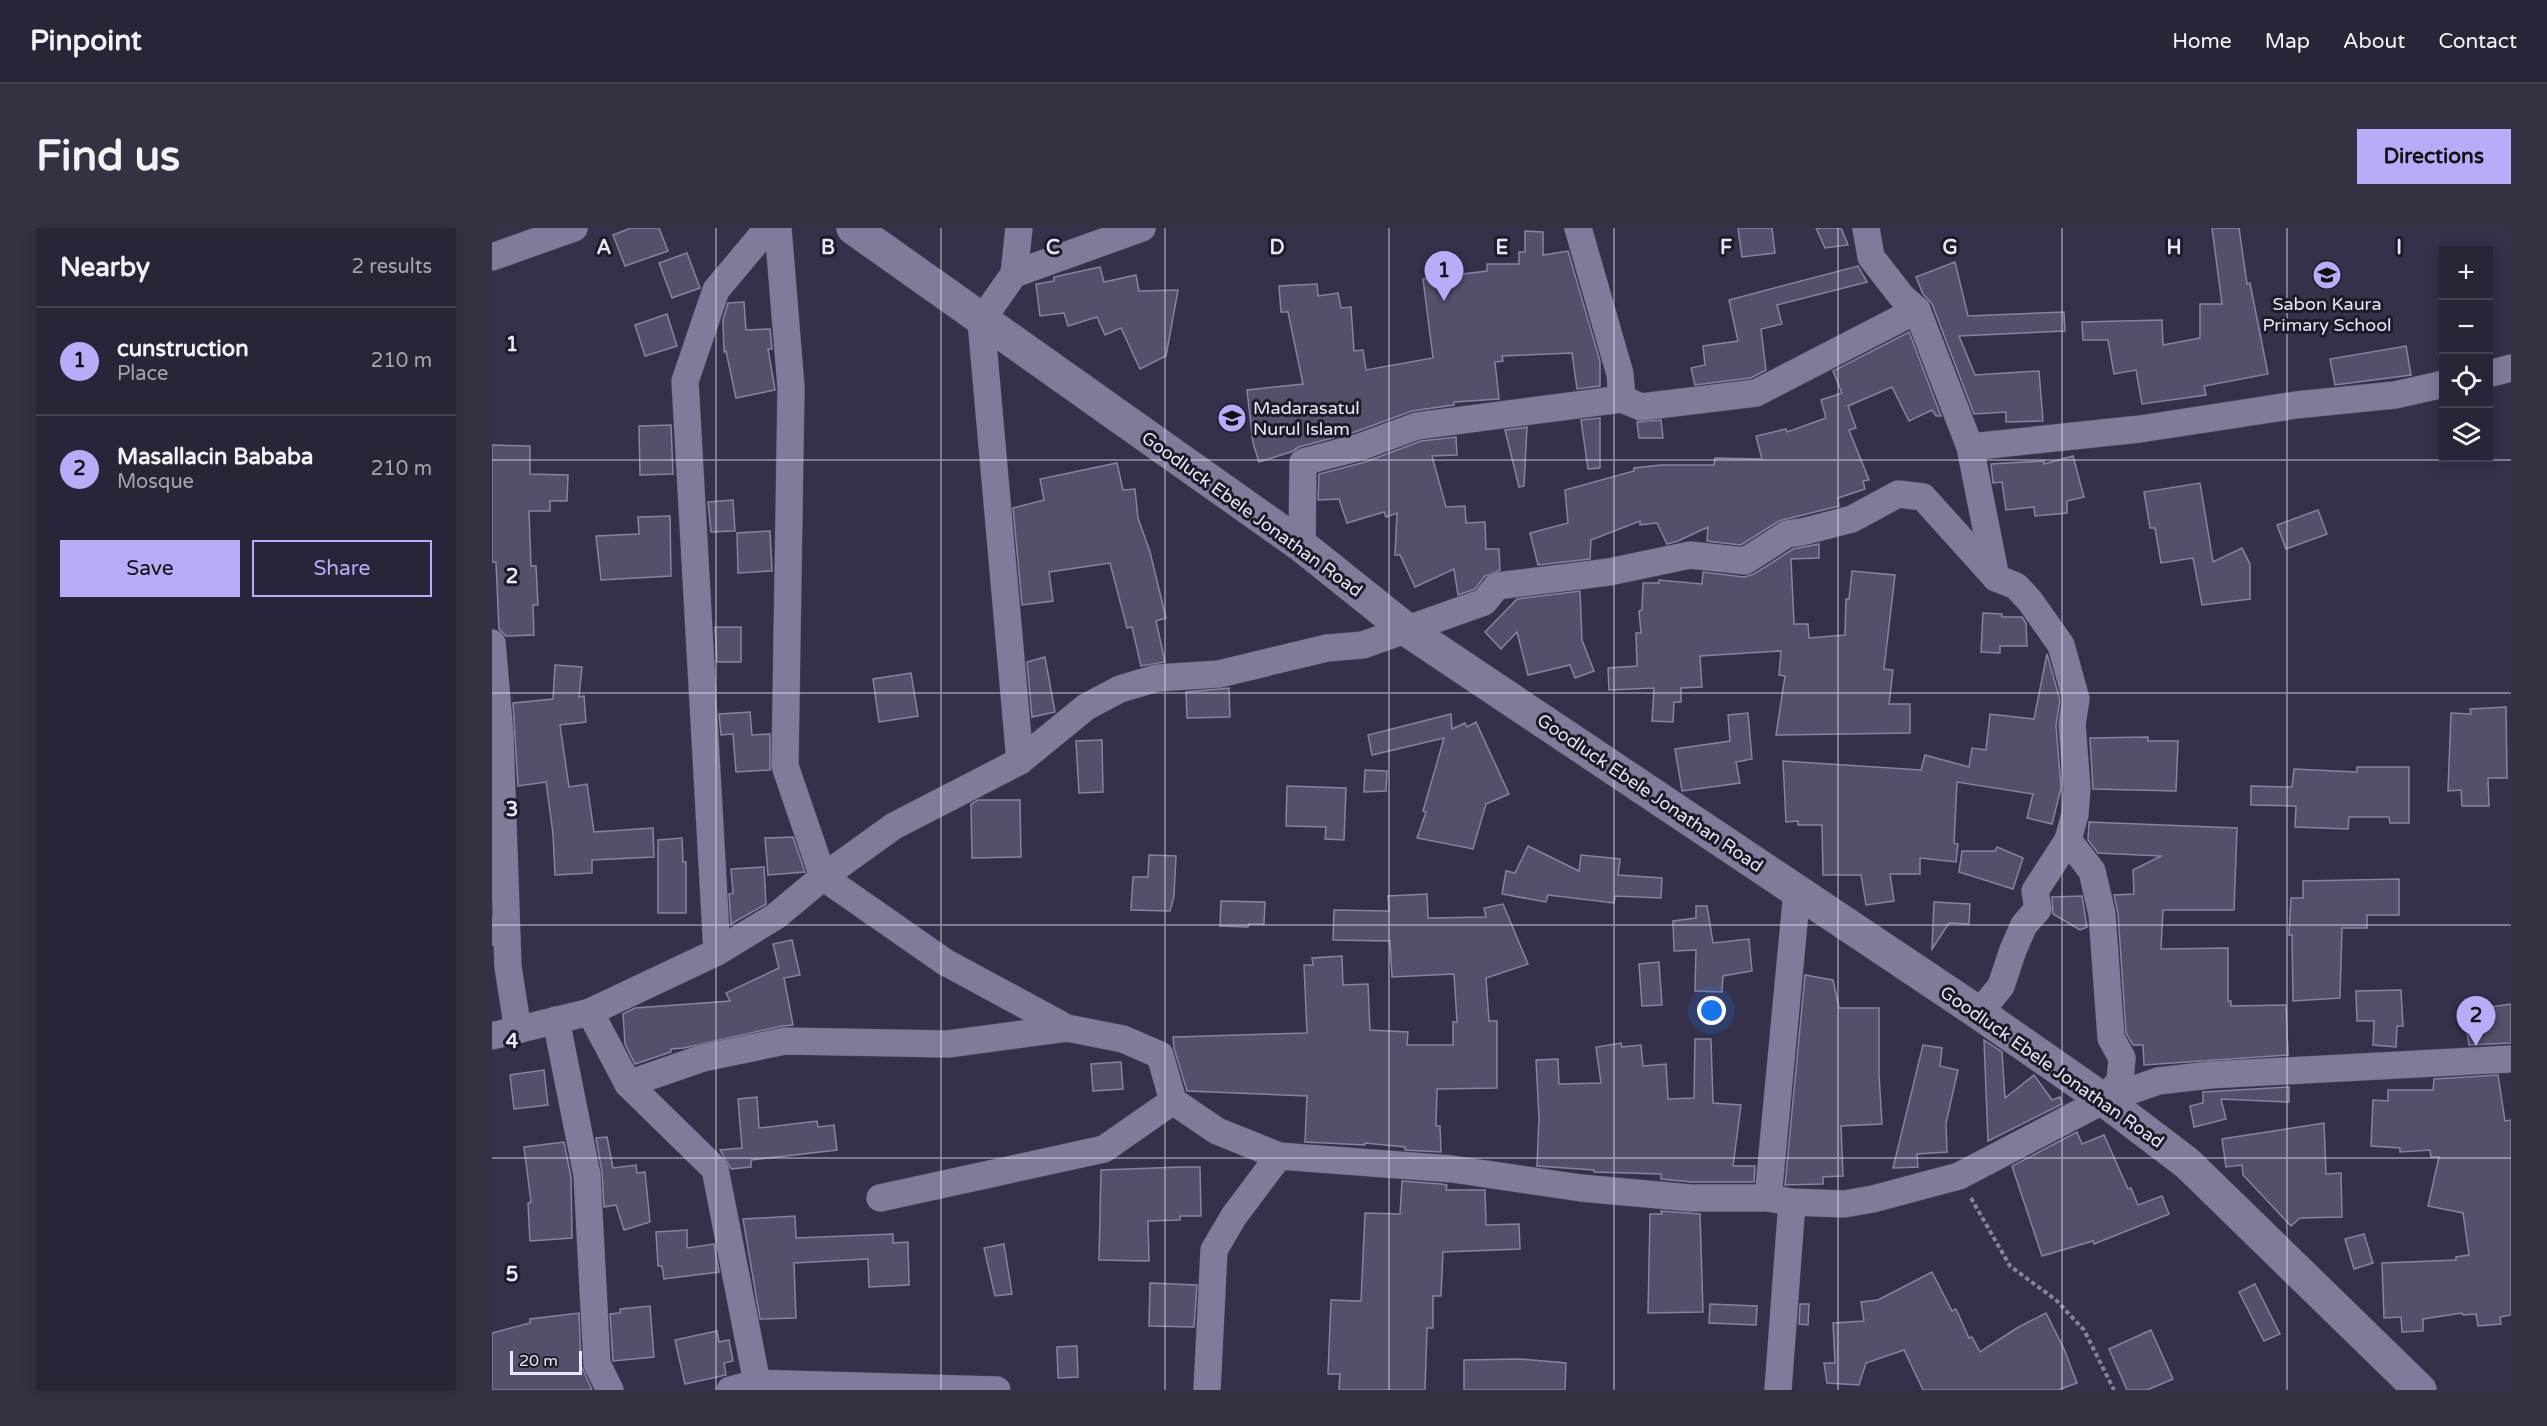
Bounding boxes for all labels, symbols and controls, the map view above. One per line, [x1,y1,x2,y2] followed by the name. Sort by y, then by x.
[30,24,142,58] text: Pinpoint
[2172,29,2232,54] text: Home
[2265,29,2310,54] text: Map
[2343,29,2405,54] text: About
[2438,29,2517,54] text: Contact
[2357,129,2511,184] button: Directions
[36,131,180,182] text: Find us
[597,236,612,260] text: A
[821,236,835,260] text: B
[1046,236,1060,260] text: C
[1269,236,1285,260] text: D
[1496,236,1509,260] text: E
[1720,236,1732,260] text: F
[1942,236,1958,260] text: G
[2166,236,2182,260] text: H
[2396,236,2402,260] text: I
[2439,246,2493,462] map controls
[2439,246,2493,300] button: +
[1424,251,1464,301] pin: 1
[60,252,150,283] text: Nearby
[352,255,432,279] text: 2 results
[2311,259,2343,291] school or university icon: Sabon Kaura Primary School
[2262,293,2392,336] place label: Sabon Kaura Primary School
[2439,300,2493,354] button: −
[506,333,518,357] text: 1
[117,336,249,362] text: cunstruction
[73,349,86,373] text: 1
[371,349,432,373] text: 210 m
[2439,354,2493,408] button: locate
[117,362,168,386] text: Place
[1253,397,1360,440] place label: Madarasatul Nurul Islam
[1216,402,1248,434] school or university icon: Madarasatul Nurul Islam
[2439,408,2493,462] button: layers
[1137,426,1367,602] street label: Goodluck Ebele Jonathan Road
[117,444,313,470] text: Masallacin Bababa
[73,457,86,481] text: 2
[371,457,432,481] text: 210 m
[117,470,194,494] text: Mosque
[60,540,240,597] button: Save
[252,540,432,597] button: Share
[506,565,518,589] text: 2
[1533,709,1767,877] street label: Goodluck Ebele Jonathan Road
[506,798,518,822] text: 3
[1936,981,2168,1153] street label: Goodluck Ebele Jonathan Road
[1697,996,1726,1025] your location
[2456,996,2496,1046] pin: 2
[506,1030,519,1054] text: 4
[506,1263,518,1287] text: 5
[510,1348,582,1376] scale bar
[519,1351,558,1371] text: 20 m

